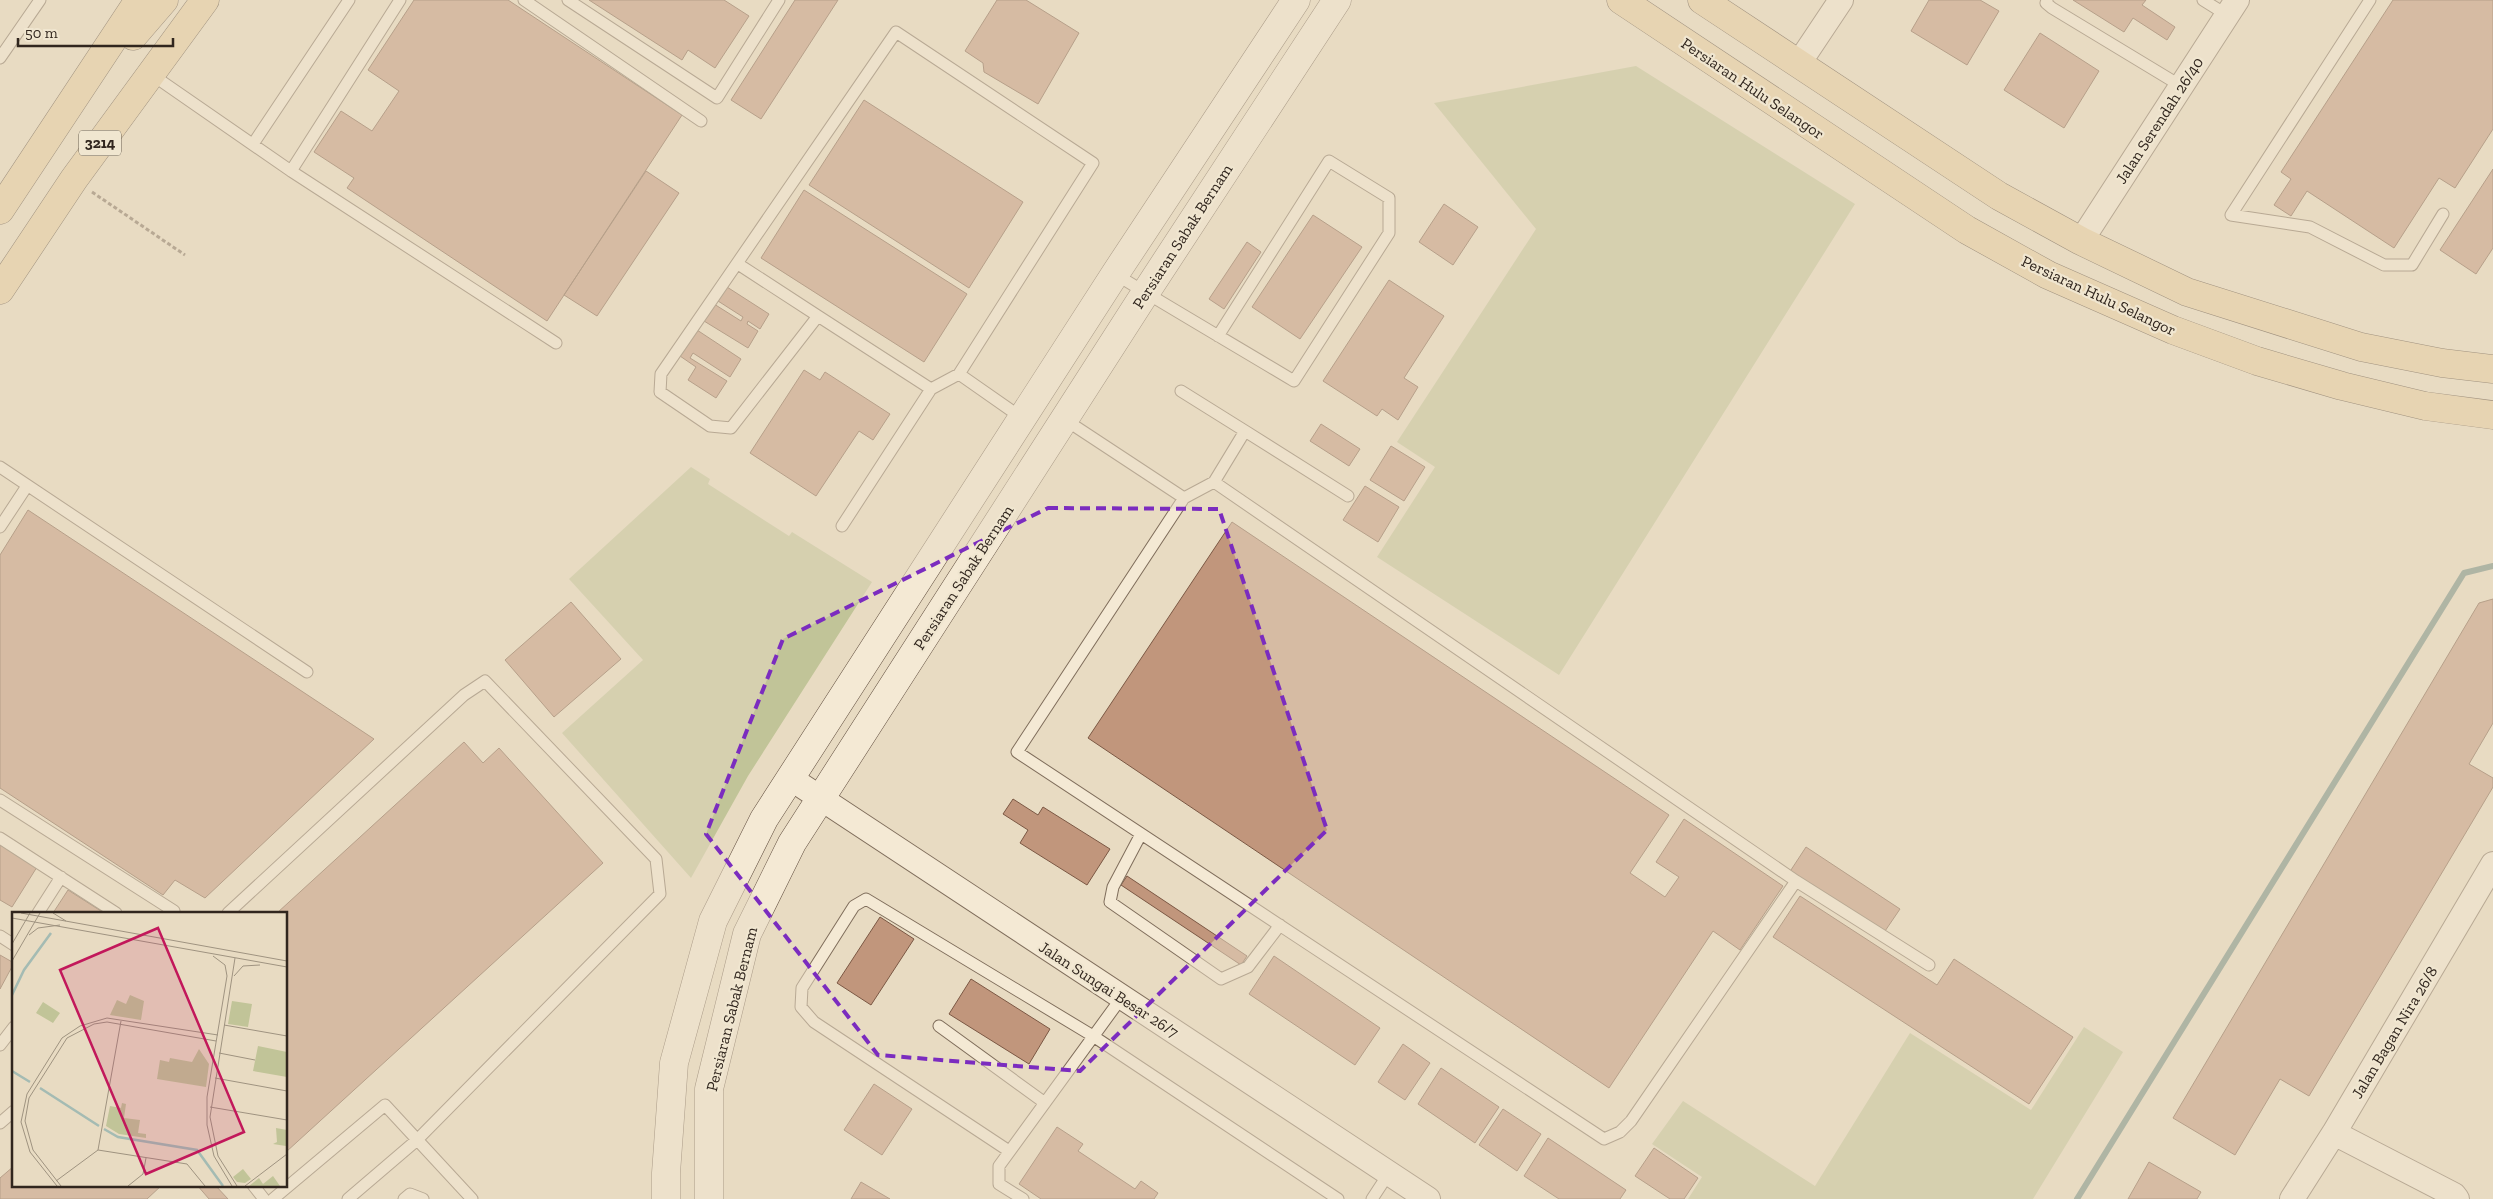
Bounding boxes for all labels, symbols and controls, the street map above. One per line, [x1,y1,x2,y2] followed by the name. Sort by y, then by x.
[18,15,172,47] scale bar
[25,24,58,42] text: 50 m
[1678,34,1828,143] street label: Persiaran Hulu Selangor
[2111,53,2207,187] street label: Jalan Serendah 26/40
[79,130,121,156] road number: 3214
[1129,160,1236,312] street label: Persiaran Sabak Bernam
[2019,251,2179,340] street label: Persiaran Hulu Selangor
[910,501,1017,653] street label: Persiaran Sabak Bernam
[12,912,288,1186] inset map
[702,925,761,1093] street label: Persiaran Sabak Bernam
[1035,937,1182,1042] street label: Jalan Sungai Besar 26/7
[2347,963,2441,1102] street label: Jalan Bagan Nira 26/8

